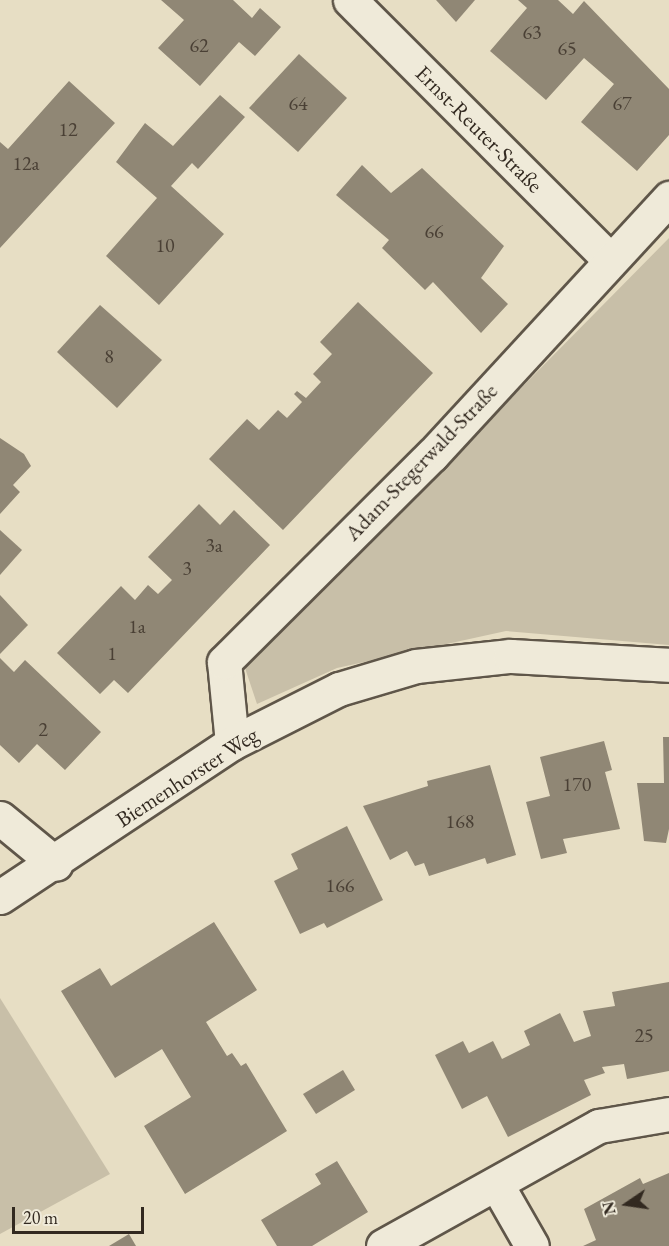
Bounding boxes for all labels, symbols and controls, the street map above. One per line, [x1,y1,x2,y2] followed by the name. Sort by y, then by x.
[522,20,542,44] house number: 63
[189,33,209,57] house number: 62
[557,36,577,60] house number: 65
[410,60,548,198] street label: Ernst-Reuter-Straße
[288,91,308,115] house number: 64
[612,91,632,115] house number: 67
[58,117,78,141] house number: 12
[12,151,40,175] house number: 12a
[424,219,444,243] house number: 66
[155,233,175,257] house number: 10
[104,344,114,368] house number: 8
[339,378,503,546] street label: Adam-Stegerwald-Straße
[205,533,223,557] house number: 3a
[182,556,192,580] house number: 3
[128,614,146,638] house number: 1a
[107,641,117,665] house number: 1
[38,717,48,741] house number: 2
[111,721,263,833] street label: Biemenhorster Weg
[563,772,591,796] house number: 170
[446,809,474,833] house number: 168
[326,873,354,897] house number: 166
[634,1023,654,1047] house number: 25
[597,1174,657,1234] north arrow
[15,1195,147,1233] scale bar
[597,1199,621,1217] text: N
[23,1206,58,1229] text: 20 m

